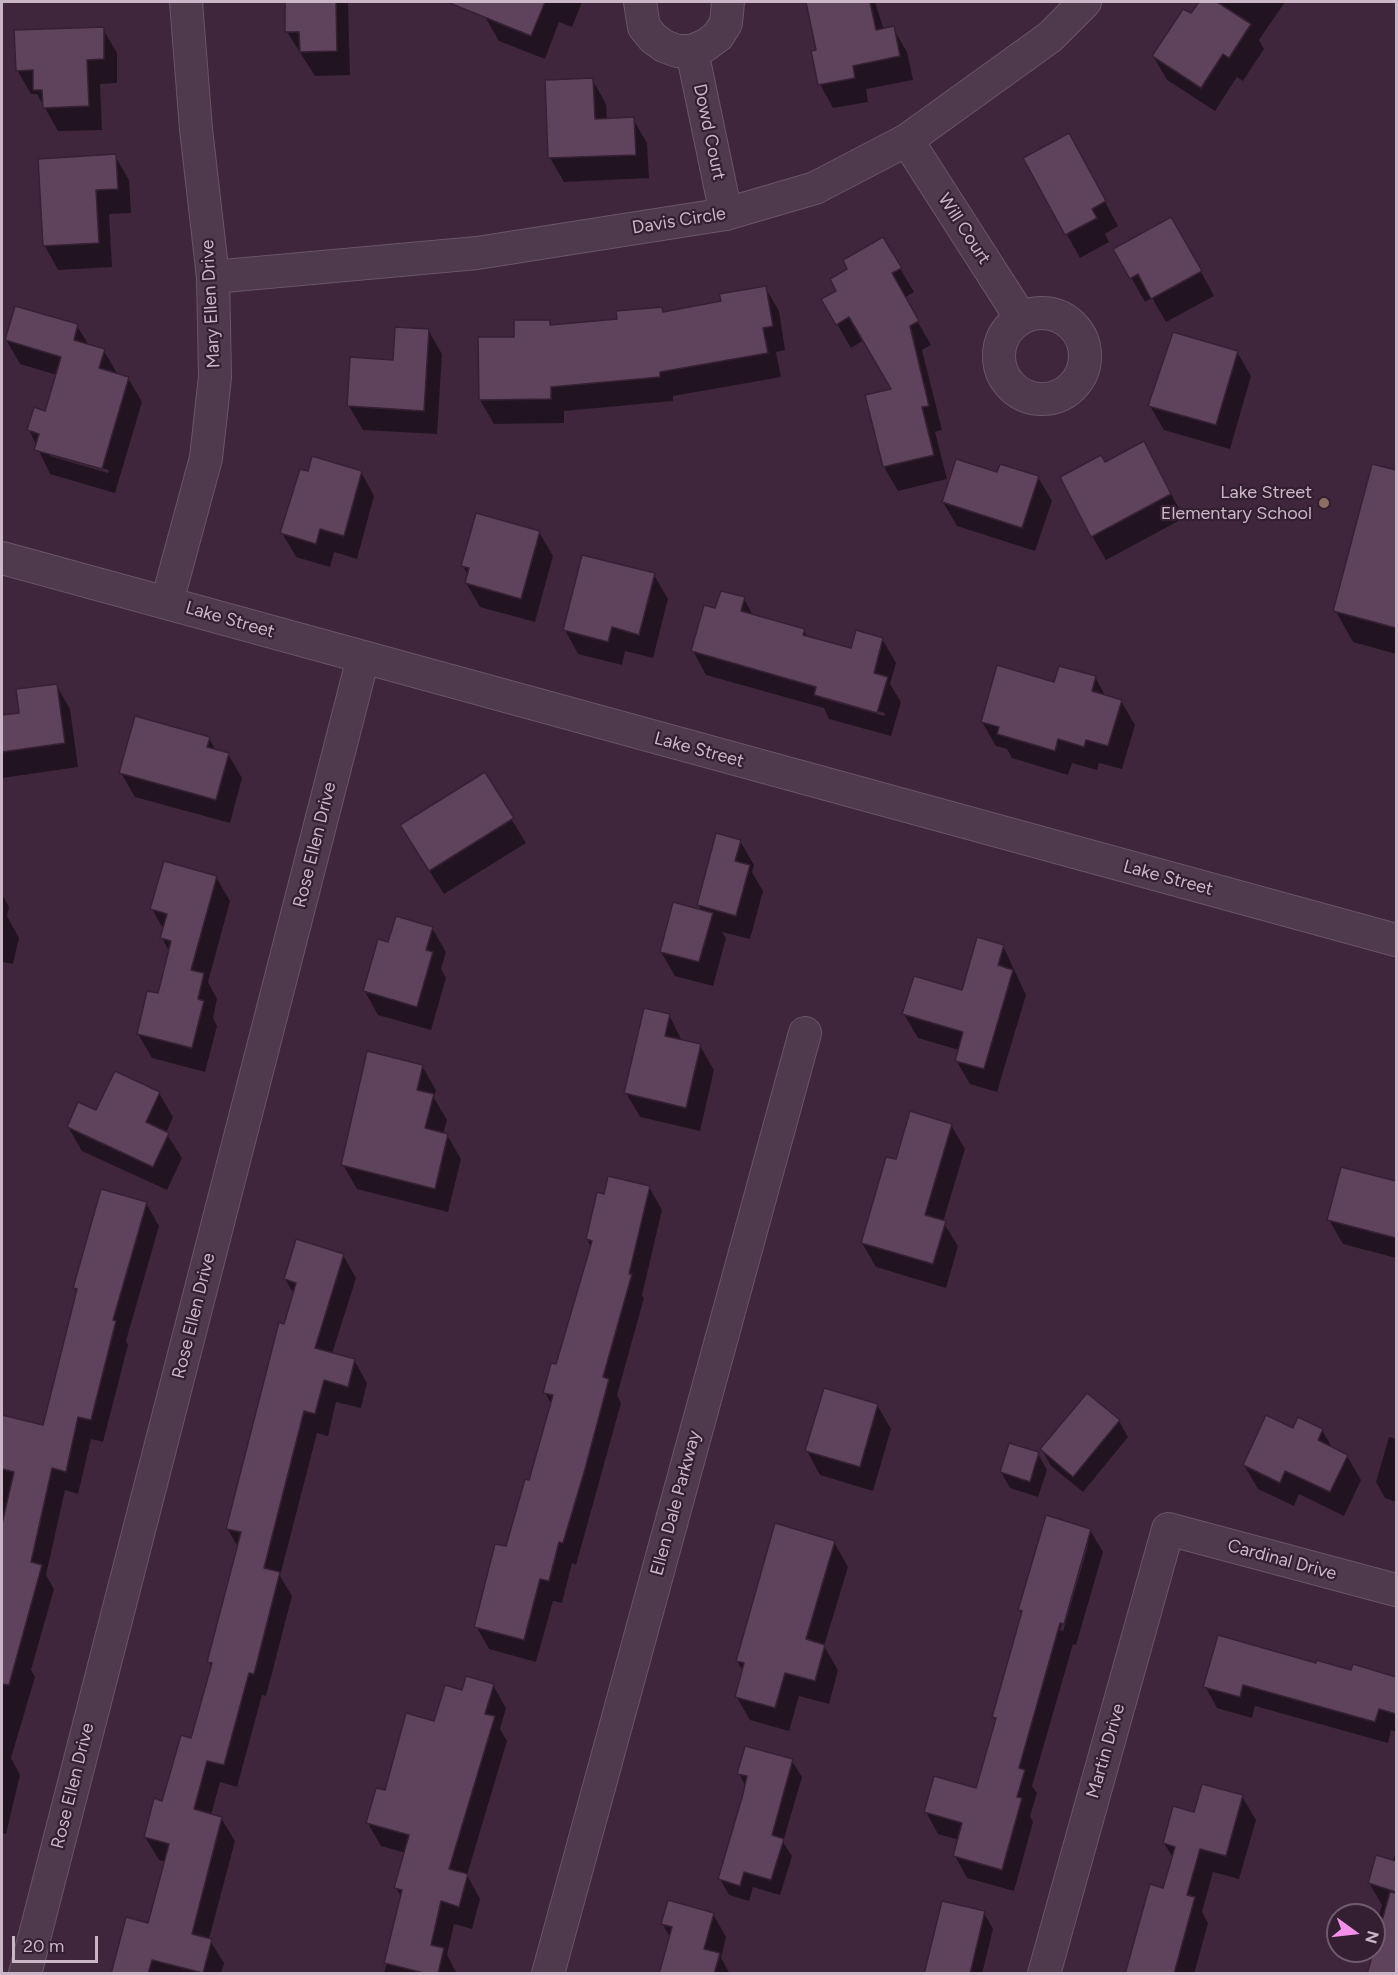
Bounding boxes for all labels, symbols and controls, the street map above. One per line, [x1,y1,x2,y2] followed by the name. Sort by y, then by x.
[688,82,730,182] street label: Dowd Court
[933,189,995,269] street label: Will Court
[631,203,727,239] street label: Davis Circle
[197,239,225,369] street label: Mary Ellen Drive
[1161,482,1312,524] place label: Lake Street Elementary School
[1317,496,1331,510] marker: Lake Street Elementary School
[183,597,277,643] street label: Lake Street
[652,728,746,772] street label: Lake Street
[289,780,341,910] street label: Rose Ellen Drive
[1121,856,1215,900] street label: Lake Street
[168,1251,220,1381] street label: Rose Ellen Drive
[646,1428,706,1578] street label: Ellen Dale Parkway
[1225,1535,1339,1585] street label: Cardinal Drive
[1082,1701,1130,1801] street label: Martin Drive
[47,1721,99,1851] street label: Rose Ellen Drive
[1326,1903,1386,1963] north arrow
[15,1924,100,1962] scale bar
[1361,1929,1383,1946] text: N
[23,1935,64,1957] text: 20 m

